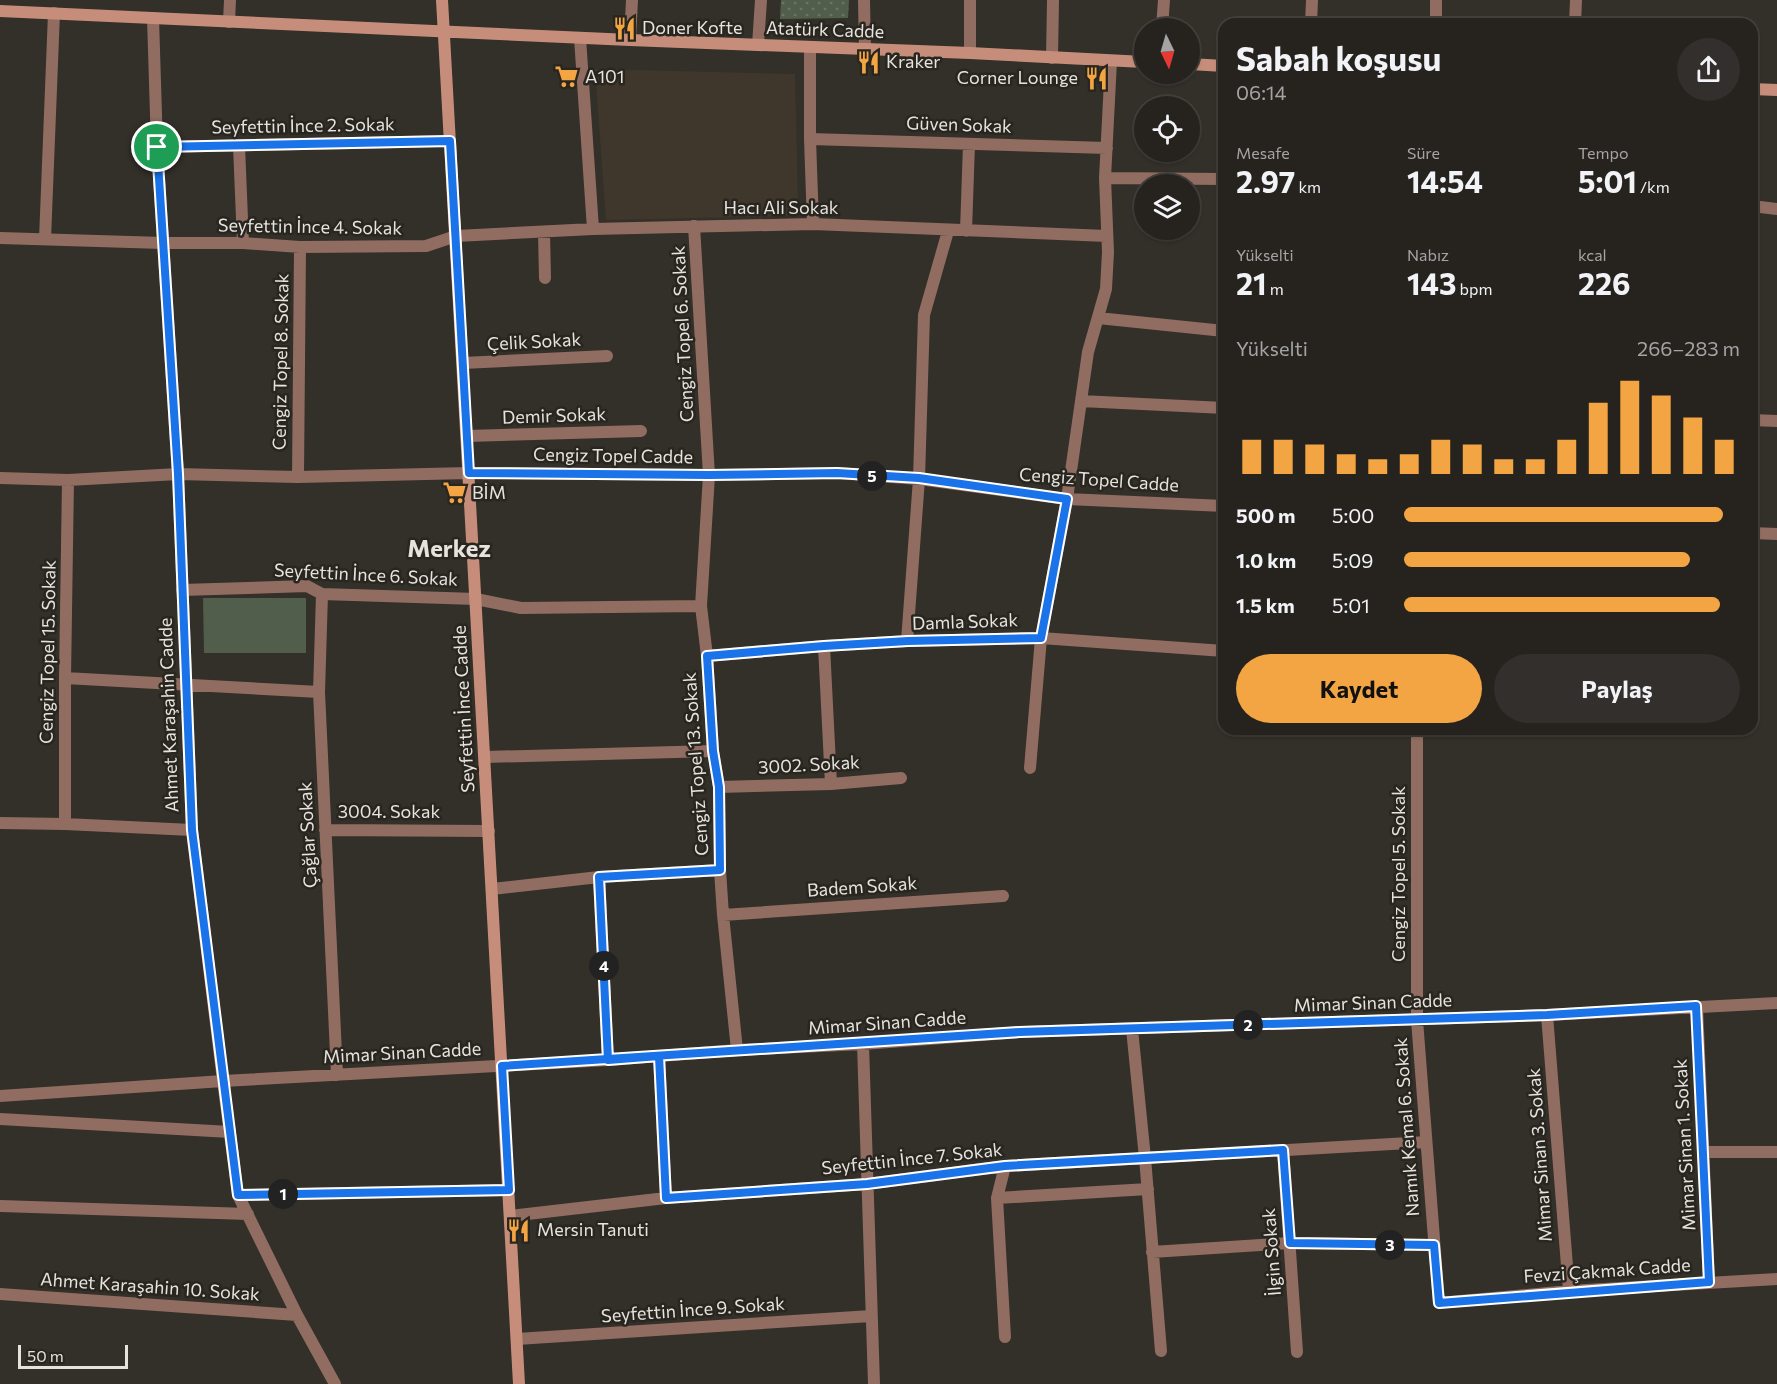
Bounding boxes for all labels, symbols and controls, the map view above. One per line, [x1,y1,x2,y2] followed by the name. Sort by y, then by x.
[611,15,637,41] restaurant icon: Doner Kofte
[642,16,742,38] place label: Doner Kofte
[766,16,885,42] street label: Atatürk Cadde
[1134,18,1200,84] north arrow
[1134,18,1200,240] map controls
[1236,37,1441,78] text: Sabah koşusu
[1677,38,1740,101] button: share
[855,49,881,75] restaurant icon: Kraker
[886,50,941,72] place label: Kraker
[554,64,580,90] supermarket icon: A101
[585,65,625,87] place label: A101
[1083,65,1109,91] restaurant icon: Corner Lounge
[957,66,1078,88] place label: Corner Lounge
[1236,80,1286,104] text: 06:14
[1134,96,1200,162] button: locate
[906,111,1012,137] street label: Güven Sokak
[211,112,395,138] street label: Seyfettin İnce 2. Sokak
[131,121,182,172] pin
[140,130,173,163] icon: arrive
[1236,143,1290,162] text: Mesafe
[1407,143,1440,162] text: Süre
[1578,143,1628,162] text: Tempo
[1236,162,1295,199] text: 2.97
[1407,162,1483,199] text: 14:54
[1578,162,1637,199] text: 5:01
[1134,174,1200,240] button: layers
[1295,177,1321,196] text: km
[1637,177,1670,196] text: /km
[723,196,839,218] street label: Hacı Ali Sokak
[218,213,402,239] street label: Seyfettin İnce 4. Sokak
[666,245,698,423] street label: Cengiz Topel 6. Sokak
[1236,245,1294,264] text: Yükselti
[1407,245,1449,264] text: Nabız
[1578,245,1607,264] text: kcal
[1236,264,1267,301] text: 21
[1407,264,1456,301] text: 143
[1578,264,1630,301] text: 226
[267,273,293,450] street label: Cengiz Topel 8. Sokak
[1267,279,1284,298] text: m
[1456,279,1492,298] text: bpm
[486,328,582,354] street label: Çelik Sokak
[1236,336,1308,360] text: Yükselti
[1637,336,1740,360] text: 266–283 m
[502,402,607,428] street label: Demir Sokak
[533,443,693,467] street label: Cengiz Topel Cadde
[857,461,887,491] pin: 5
[1018,462,1180,496] street label: Cengiz Topel Cadde
[867,466,877,485] text: 5
[441,480,467,506] supermarket icon: BİM
[472,481,506,503] place label: BİM
[1236,503,1296,527] text: 500 m
[1332,503,1374,527] text: 5:00
[407,533,491,562] district label: Merkez
[1236,548,1296,572] text: 1.0 km
[1332,548,1373,572] text: 5:09
[274,558,459,590] street label: Seyfettin İnce 6. Sokak
[34,560,60,744] street label: Cengiz Topel 15. Sokak
[1236,593,1295,617] text: 1.5 km
[1332,593,1370,617] text: 5:01
[912,608,1019,634] street label: Damla Sokak
[154,617,182,813] street label: Ahmet Karaşahin Cadde
[448,625,478,793] street label: Seyfettin İnce Cadde
[1236,654,1482,723] button: Kaydet
[1494,654,1740,723] button: Paylaş
[678,672,712,856] street label: Cengiz Topel 13. Sokak
[758,750,861,778] street label: 3002. Sokak
[293,781,321,889] street label: Çağlar Sokak
[1387,786,1409,962] street label: Cengiz Topel 5. Sokak
[338,800,440,822] street label: 3004. Sokak
[806,871,918,901] street label: Badem Sokak
[589,951,619,981] pin: 4
[599,956,609,975] text: 4
[1293,988,1452,1016] street label: Mimar Sinan Cadde
[807,1006,967,1038] street label: Mimar Sinan Cadde
[1233,1010,1263,1040] pin: 2
[1243,1015,1253,1034] text: 2
[322,1037,482,1067] street label: Mimar Sinan Cadde
[1389,1037,1423,1217] street label: Namık Kemal 6. Sokak
[1669,1058,1699,1231] street label: Mimar Sinan 1. Sokak
[1522,1067,1556,1243] street label: Mimar Sinan 3. Sokak
[820,1138,1004,1178] street label: Seyfettin İnce 7. Sokak
[268,1179,298,1209] pin: 1
[279,1184,287,1203] text: 1
[1257,1207,1285,1297] street label: İlgin Sokak
[506,1217,532,1243] restaurant icon: Mersin Tanuti
[537,1218,649,1240] place label: Mersin Tanuti
[1375,1230,1405,1260] pin: 3
[1385,1235,1395,1254] text: 3
[1523,1253,1691,1287] street label: Fevzi Çakmak Cadde
[40,1267,261,1305] street label: Ahmet Karaşahin 10. Sokak
[600,1292,786,1326] street label: Seyfettin İnce 9. Sokak
[18,1342,128,1370] scale bar
[27,1346,64,1365] text: 50 m

